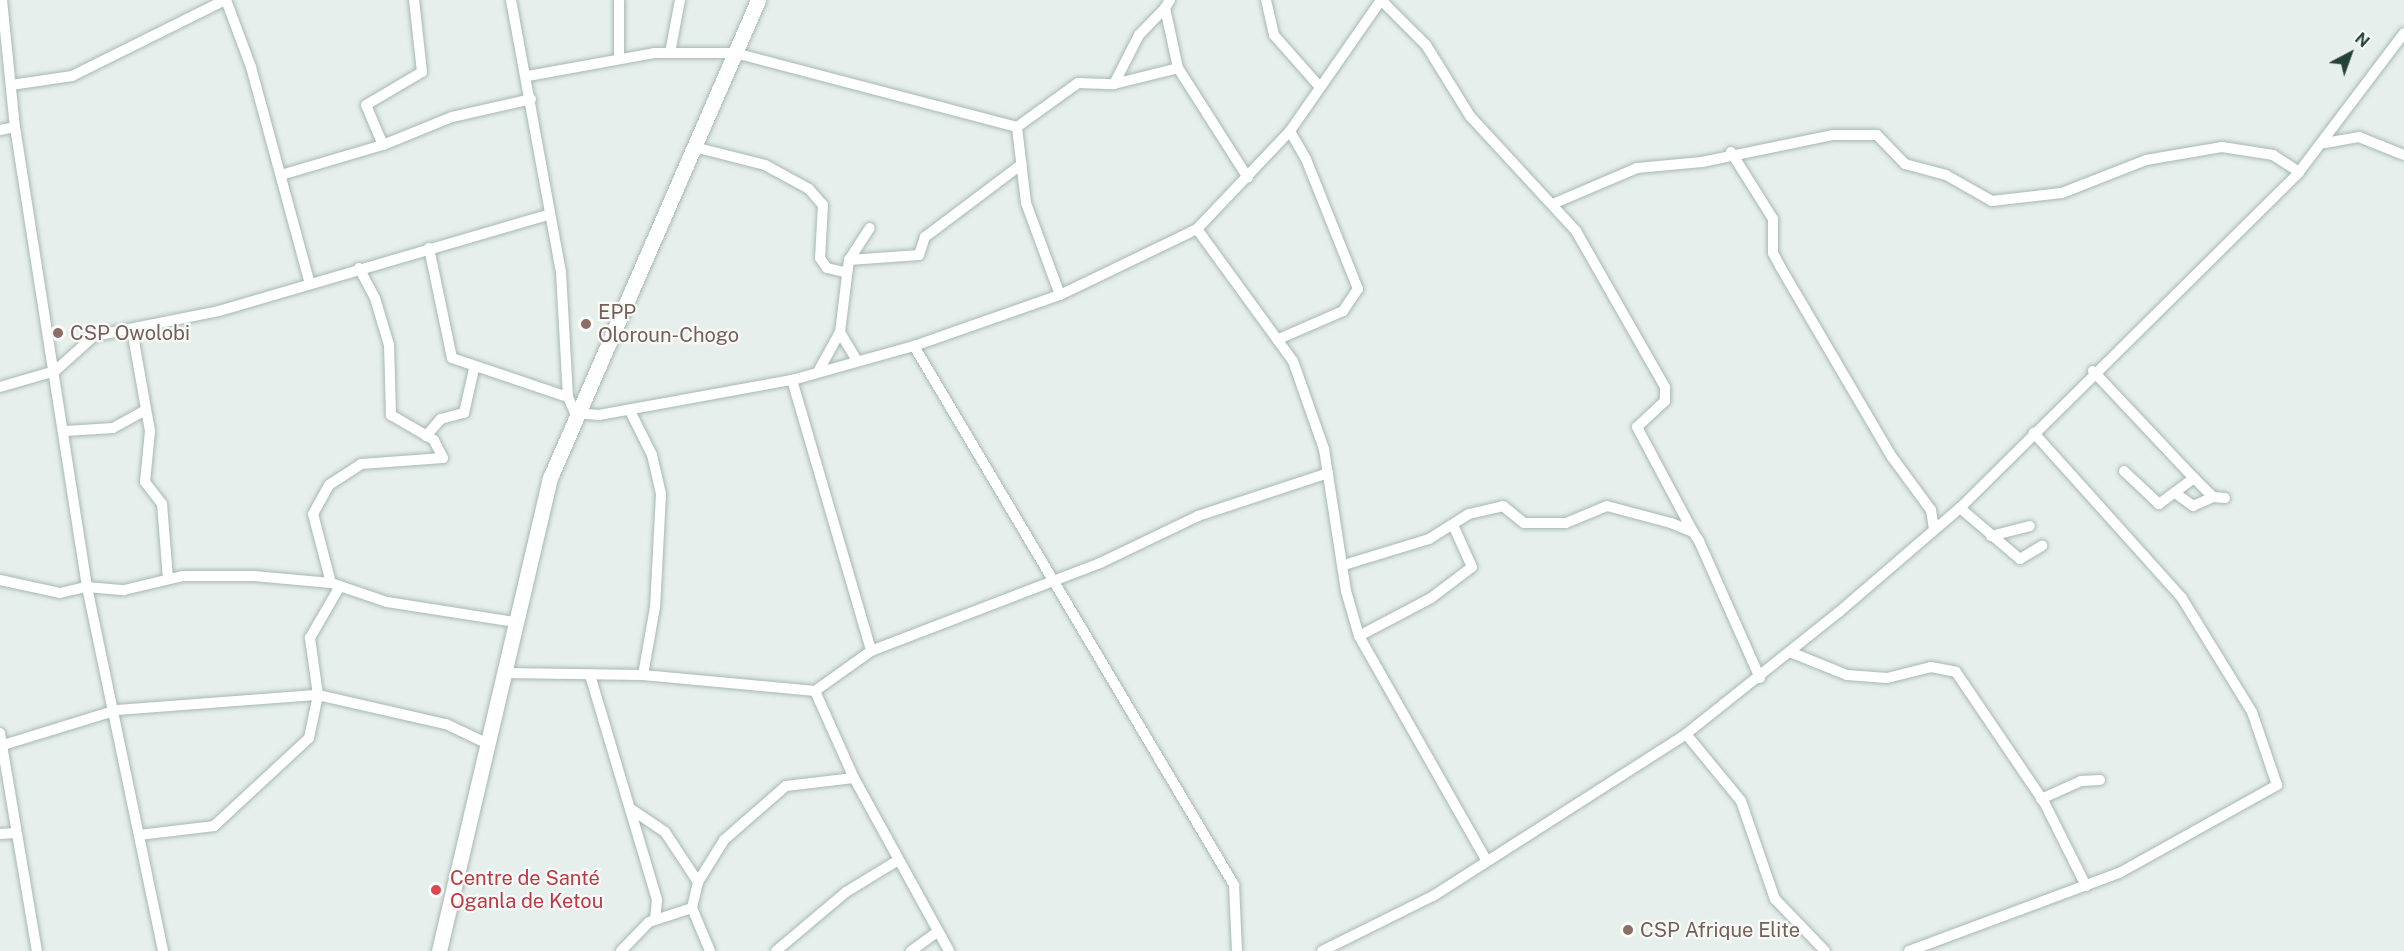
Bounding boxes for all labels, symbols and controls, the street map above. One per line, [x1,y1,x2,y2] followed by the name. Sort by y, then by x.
[2320,24,2380,84] north arrow
[2351,29,2373,51] text: N
[598,300,739,347] place label: EPP Oloroun-Chogo
[579,317,593,331] marker: EPP Oloroun-Chogo
[70,321,190,345] place label: CSP Owolobi
[51,326,65,340] marker: CSP Owolobi
[450,867,604,914] place label: Centre de Santé Oganla de Ketou
[427,881,445,899] marker: Centre de Santé Oganla de Ketou
[1640,918,1800,942] place label: CSP Afrique Elite
[1621,923,1635,937] marker: CSP Afrique Elite

